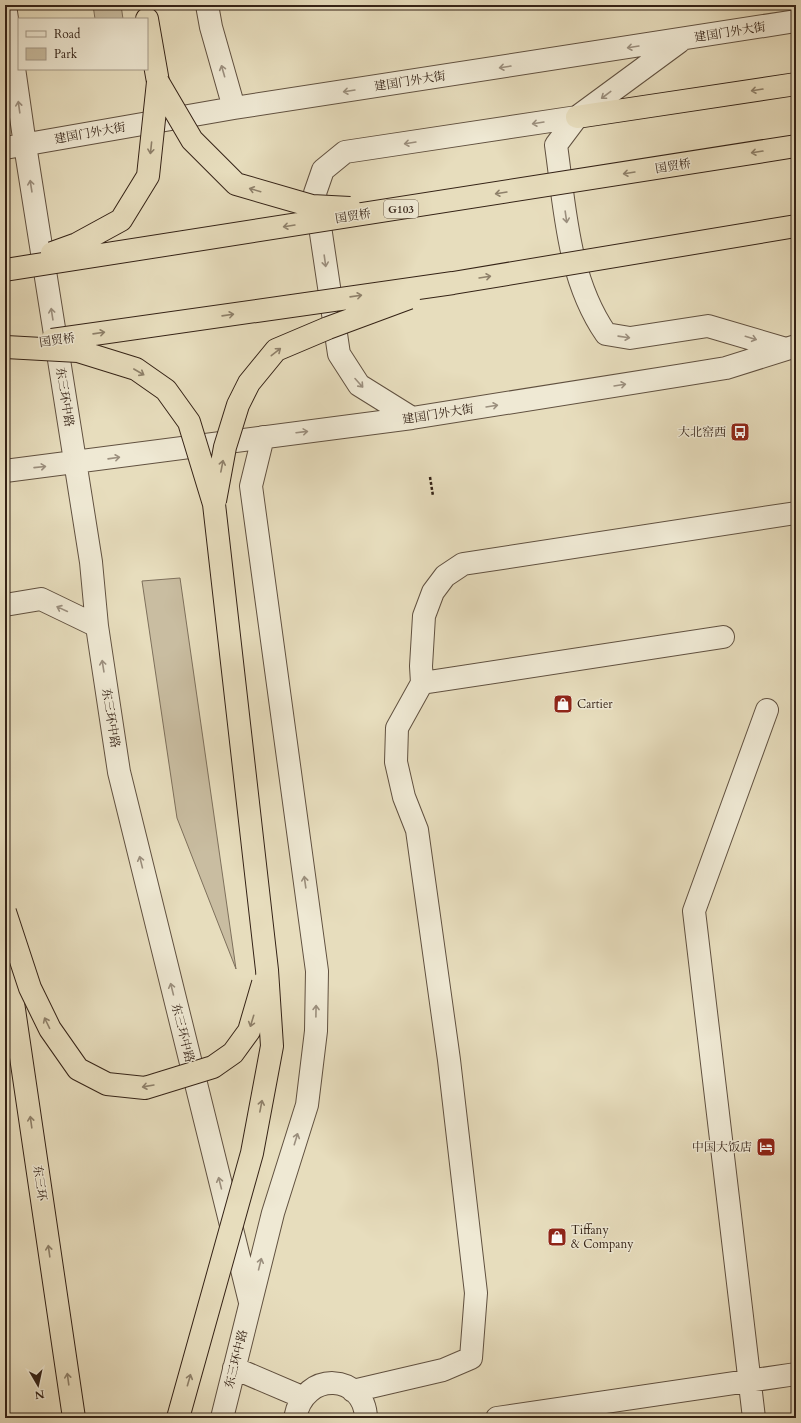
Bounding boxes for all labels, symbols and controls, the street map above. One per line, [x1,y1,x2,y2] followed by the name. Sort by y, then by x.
[18,18,148,70] legend
[693,18,768,46] street label: 建国门外大街
[54,26,81,42] text: Road
[627,43,640,51] one-way arrow
[54,46,78,62] text: Park
[499,63,512,71] one-way arrow
[219,65,226,78] one-way arrow
[373,67,448,95] street label: 建国门外大街
[751,86,764,94] one-way arrow
[342,87,355,95] one-way arrow
[601,90,612,99] one-way arrow
[15,101,23,114] one-way arrow
[53,119,128,147] street label: 建国门外大街
[532,119,545,127] one-way arrow
[403,139,416,147] one-way arrow
[147,141,155,154] one-way arrow
[751,149,764,157] one-way arrow
[654,155,692,177] street label: 国贸桥
[623,169,636,177] one-way arrow
[27,179,35,192] one-way arrow
[249,186,262,193] one-way arrow
[495,189,508,197] one-way arrow
[384,200,418,218] road number: G103
[334,205,372,227] street label: 国贸桥
[562,210,570,223] one-way arrow
[283,222,296,230] one-way arrow
[321,254,329,267] one-way arrow
[478,273,491,281] one-way arrow
[349,292,362,300] one-way arrow
[48,308,56,321] one-way arrow
[221,311,234,319] one-way arrow
[92,329,105,337] one-way arrow
[38,330,76,350] street label: 国贸桥
[617,333,630,341] one-way arrow
[744,335,757,342] one-way arrow
[271,347,281,356] one-way arrow
[52,366,78,428] street label: 东三环中路
[133,368,145,376] one-way arrow
[354,378,363,388] one-way arrow
[613,381,626,389] one-way arrow
[401,400,476,428] street label: 建国门外大街
[485,402,498,410] one-way arrow
[729,421,751,443] bus stop icon: 大北窑西
[678,424,726,440] place label: 大北窑西
[295,428,308,436] one-way arrow
[107,454,120,462] one-way arrow
[218,460,226,473] one-way arrow
[33,463,46,471] one-way arrow
[56,605,68,612] one-way arrow
[99,660,107,673] one-way arrow
[98,687,124,749] street label: 东三环中路
[552,693,574,715] shop icon: Cartier
[577,696,613,712] place label: Cartier
[137,856,144,869] one-way arrow
[301,876,309,889] one-way arrow
[167,982,175,995] one-way arrow
[168,1002,198,1064] street label: 东三环中路
[313,1005,320,1018] one-way arrow
[248,1014,255,1027] one-way arrow
[43,1017,50,1029] one-way arrow
[142,1082,155,1090] one-way arrow
[257,1100,265,1113] one-way arrow
[27,1116,35,1129] one-way arrow
[293,1133,300,1146] one-way arrow
[755,1136,777,1158] hotel icon: 中国大饭店
[692,1139,752,1155] place label: 中国大饭店
[30,1164,50,1202] street label: 东三环
[216,1176,224,1189] one-way arrow
[571,1222,634,1252] place label: Tiffany & Company
[546,1226,568,1248] shop icon: Tiffany & Company
[45,1245,53,1258] one-way arrow
[257,1258,264,1271] one-way arrow
[221,1328,251,1390] street label: 东三环中路
[18,1365,58,1405] north arrow
[64,1373,72,1386] one-way arrow
[185,1374,193,1387] one-way arrow
[33,1386,45,1403] text: N

